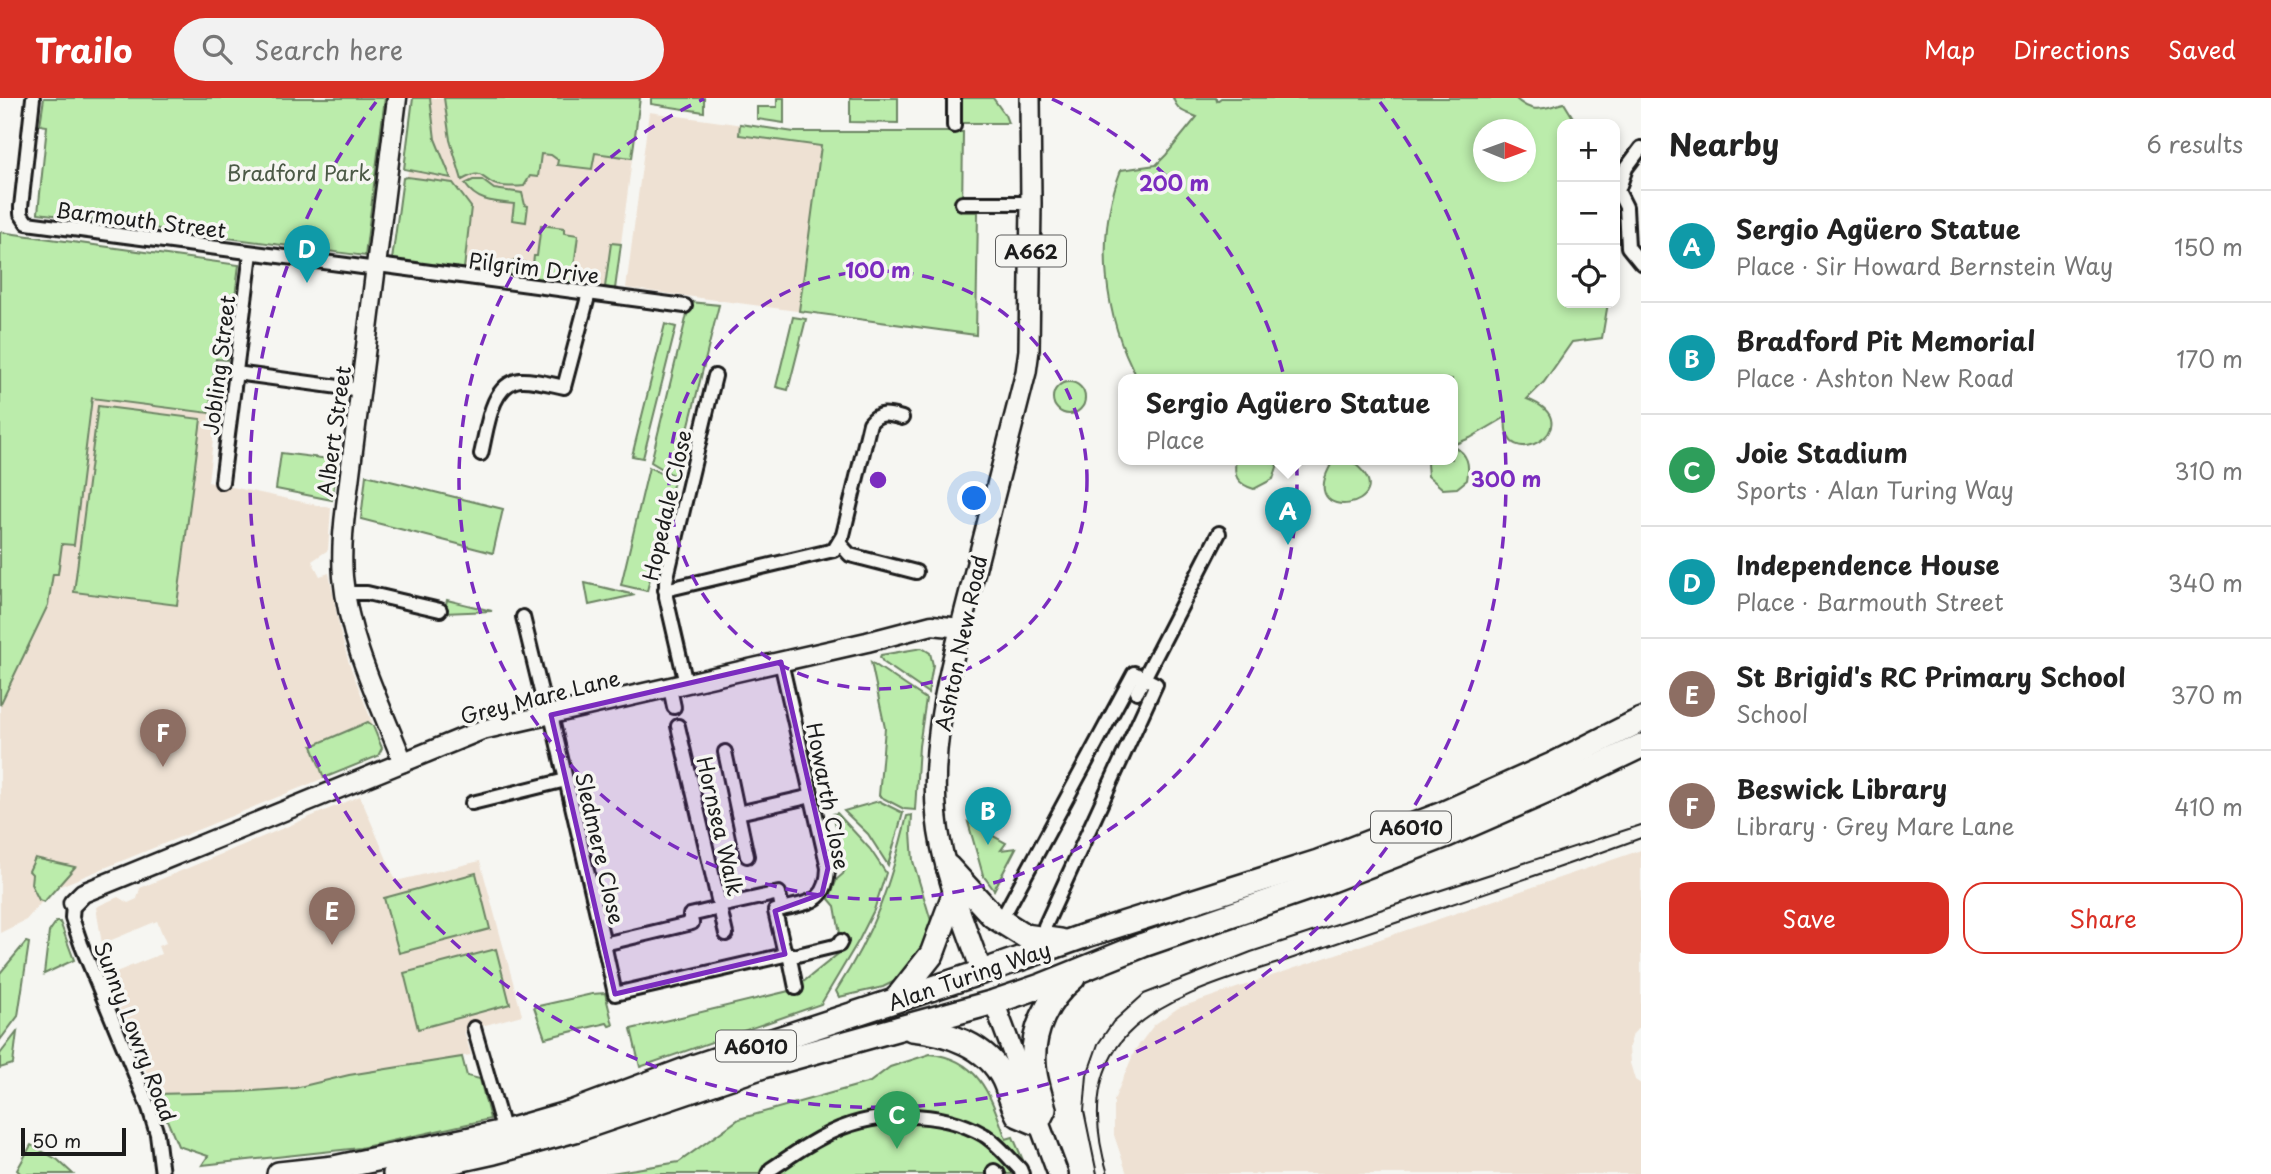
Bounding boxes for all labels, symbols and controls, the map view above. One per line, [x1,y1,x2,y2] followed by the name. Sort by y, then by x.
[174,18,664,81] search box
[35,24,132,74] text: Trailo
[198,30,236,68] icon: search
[254,30,403,69] text: Search here
[1924,31,1975,67] text: Map
[2013,31,2130,67] text: Directions
[2168,31,2236,67] text: Saved
[1473,119,1536,182] north arrow
[1557,119,1620,308] map controls
[1557,119,1620,182] button: +
[1669,121,1779,166] text: Nearby
[2147,126,2243,161] text: 6 results
[227,156,371,188] park label: Bradford Park
[1139,166,1209,198] text: 200 m
[1557,182,1620,245] button: −
[54,193,228,245] street label: Barmouth Street
[1736,209,2020,248] text: Sergio Agüero Statue
[284,225,330,283] pin: D
[1683,229,1701,264] text: A
[2174,229,2243,264] text: 150 m
[996,236,1066,266] road number: A662
[467,243,601,291] street label: Pilgrim Drive
[1557,245,1620,308] button: locate
[1736,248,2113,283] text: Place · Sir Howard Bernstein Way
[845,253,911,285] text: 100 m
[194,293,242,437] street label: Jobling Street
[1736,321,2035,360] text: Bradford Pit Memorial
[1684,341,1700,376] text: B
[2176,341,2243,376] text: 170 m
[1736,360,2014,395] text: Place · Ashton New Road
[308,363,358,499] street label: Albert Street
[1118,374,1458,465] popup
[1146,383,1430,422] text: Sergio Agüero Statue
[1146,422,1205,457] text: Place
[633,426,699,584] street label: Hopedale Close
[1736,433,1908,472] text: Joie Stadium
[1683,453,1701,488] text: C
[2174,453,2243,488] text: 310 m
[1471,462,1541,494] text: 300 m
[866,468,890,492] centre of rings
[1736,472,2014,507] text: Sports · Alan Turing Way
[957,481,991,515] your location
[1265,487,1311,545] pin: A
[1736,545,2000,584] text: Independence House
[926,552,994,734] street label: Ashton New Road
[1683,565,1701,600] text: D
[2168,565,2243,600] text: 340 m
[1736,584,2004,619] text: Place · Barmouth Street
[1736,657,2126,696] text: St Brigid's RC Primary School
[457,661,623,731] street label: Grey Mare Lane
[1685,677,1699,712] text: E
[2170,677,2243,712] text: 370 m
[1736,696,1808,731] text: School
[140,709,186,767] pin: F
[799,720,859,872] street label: Howarth Close
[689,753,753,899] street label: Hornsea Walk
[568,769,634,927] street label: Sledmere Close
[1736,769,1947,808] text: Beswick Library
[965,787,1011,845] pin: B
[1685,789,1699,824] text: F
[2174,789,2243,824] text: 410 m
[1736,808,2015,843] text: Library · Grey Mare Lane
[1371,812,1451,842] road number: A6010
[1669,882,1949,954] button: Save
[1963,882,2243,954] button: Share
[309,887,355,945] pin: E
[883,932,1055,1018] street label: Alan Turing Way
[87,936,185,1126] street label: Sunny Lowry Road
[716,1030,796,1062] road number: A6010
[874,1091,920,1149] pin: C
[21,1125,126,1157] scale bar
[32,1126,81,1154] text: 50 m

